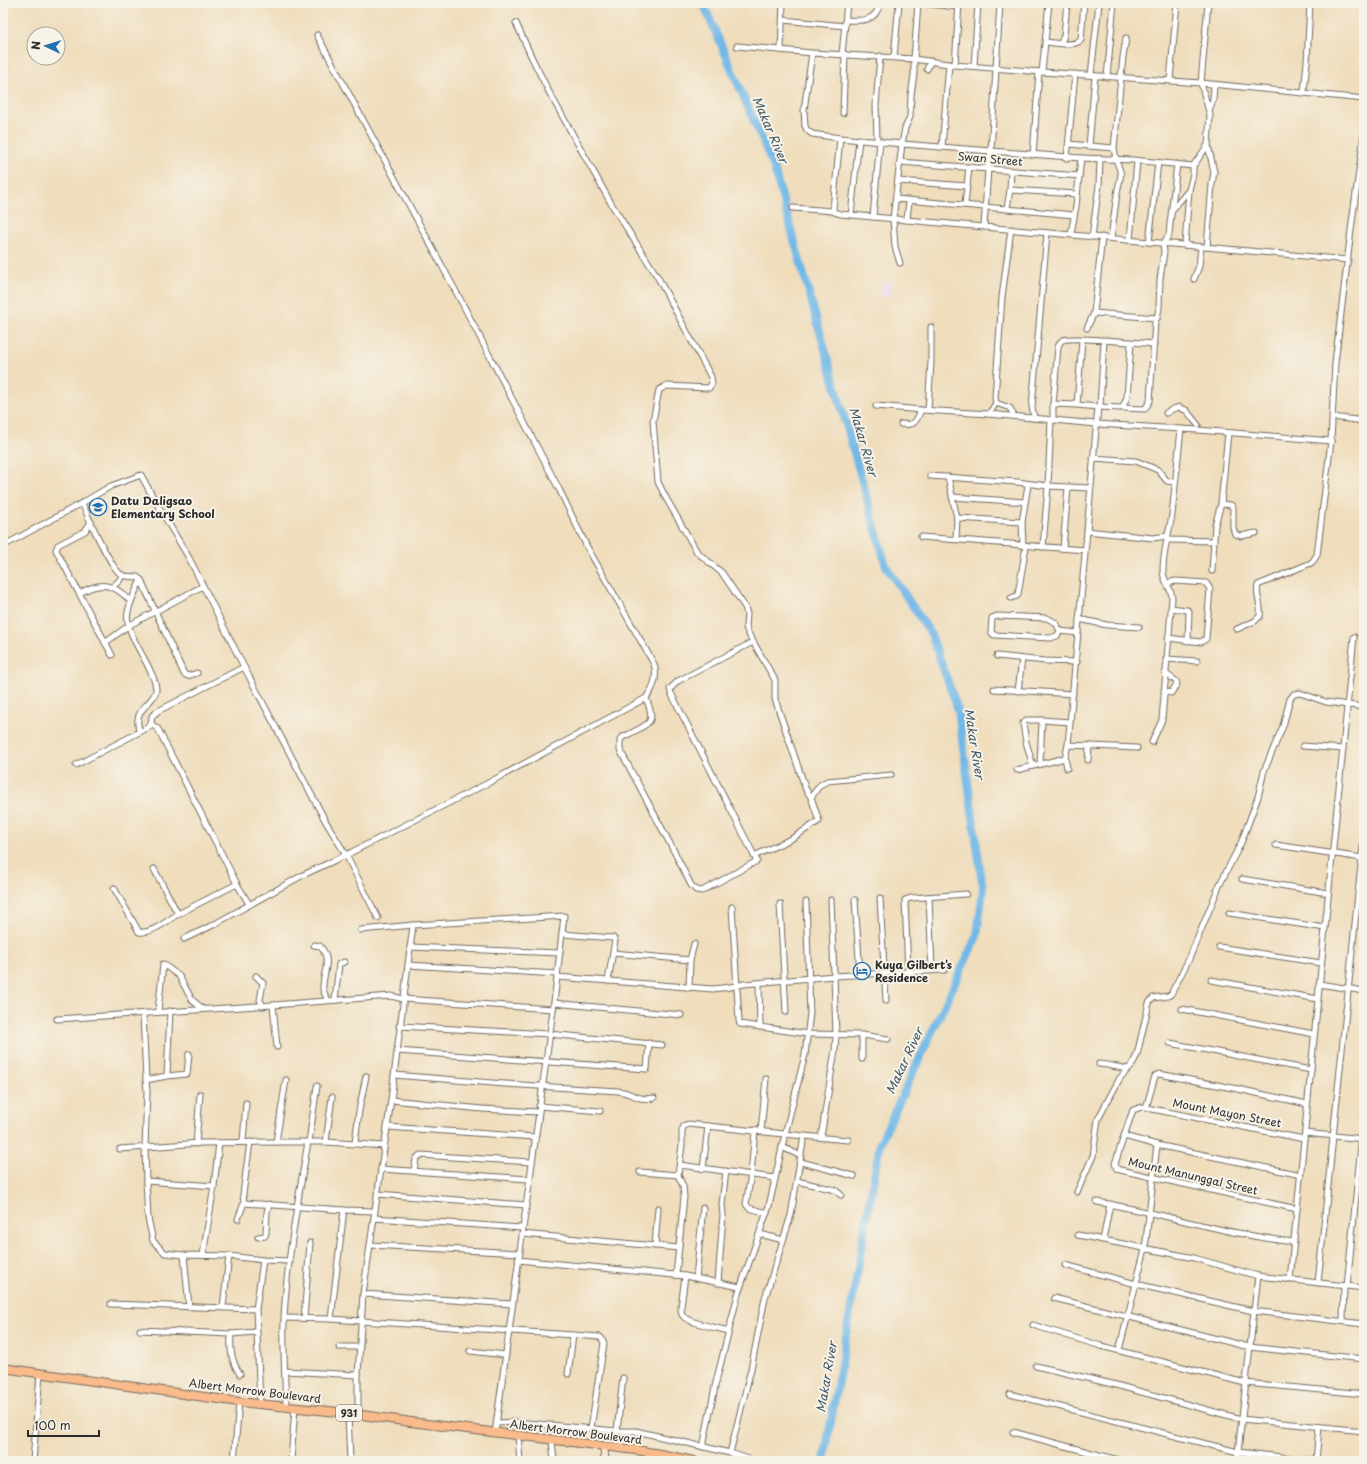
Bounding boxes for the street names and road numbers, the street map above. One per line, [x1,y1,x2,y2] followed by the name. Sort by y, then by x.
[957,147,1024,170] street label: Swan Street
[1171,1094,1283,1131] street label: Mount Mayon Street
[1127,1152,1260,1199] street label: Mount Manunggal Street
[188,1374,322,1407] street label: Albert Morrow Boulevard
[336,1405,362,1421] road number: 931
[509,1415,643,1448] street label: Albert Morrow Boulevard

